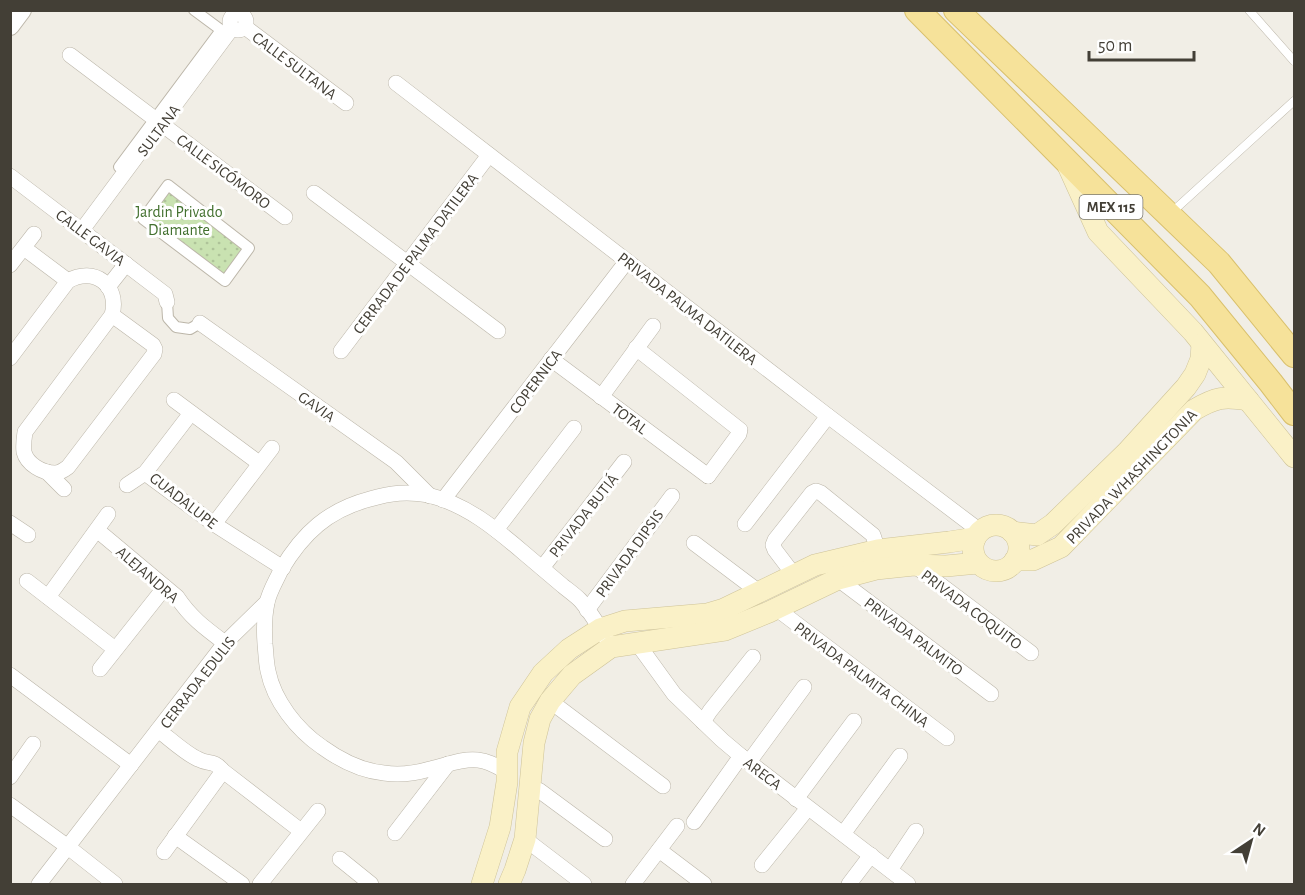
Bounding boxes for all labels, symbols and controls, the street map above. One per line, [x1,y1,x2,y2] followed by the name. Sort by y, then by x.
[1089,24,1194,62] scale bar
[249,29,340,103] street label: CALLE SULTANA
[1098,37,1132,55] text: 50 m
[134,102,183,159] street label: SULTANA
[173,130,275,212] street label: CALLE SICÓMORO
[350,170,481,337] street label: CERRADA DE PALMA DATILERA
[1080,195,1142,219] road number: MEX 115
[135,204,223,238] park label: Jardin Privado Diamante
[53,207,128,269] street label: CALLE GAVIA
[615,249,760,368] street label: PRIVADA PALMA DATILERA
[507,346,565,417] street label: COPERNICA
[295,388,338,425] street label: GAVIA
[609,400,650,437] street label: TOTAL
[1063,406,1200,547] street label: PRIVADA WHASHINGTONIA
[147,470,220,532] street label: GUADALUPE
[545,470,621,560] street label: PRIVADA BUTIÁ
[593,507,667,600] street label: PRIVADA DIPSIS
[113,543,182,606] street label: ALEJANDRA
[918,567,1025,653] street label: PRIVADA COQUITO
[861,595,966,679] street label: PRIVADA PALMITO
[791,619,932,730] street label: PRIVADA PALMITA CHINA
[157,634,238,732] street label: CERRADA EDULIS
[740,754,784,793] street label: ARECA
[1221,811,1281,871] north arrow
[1250,820,1268,839] text: N

